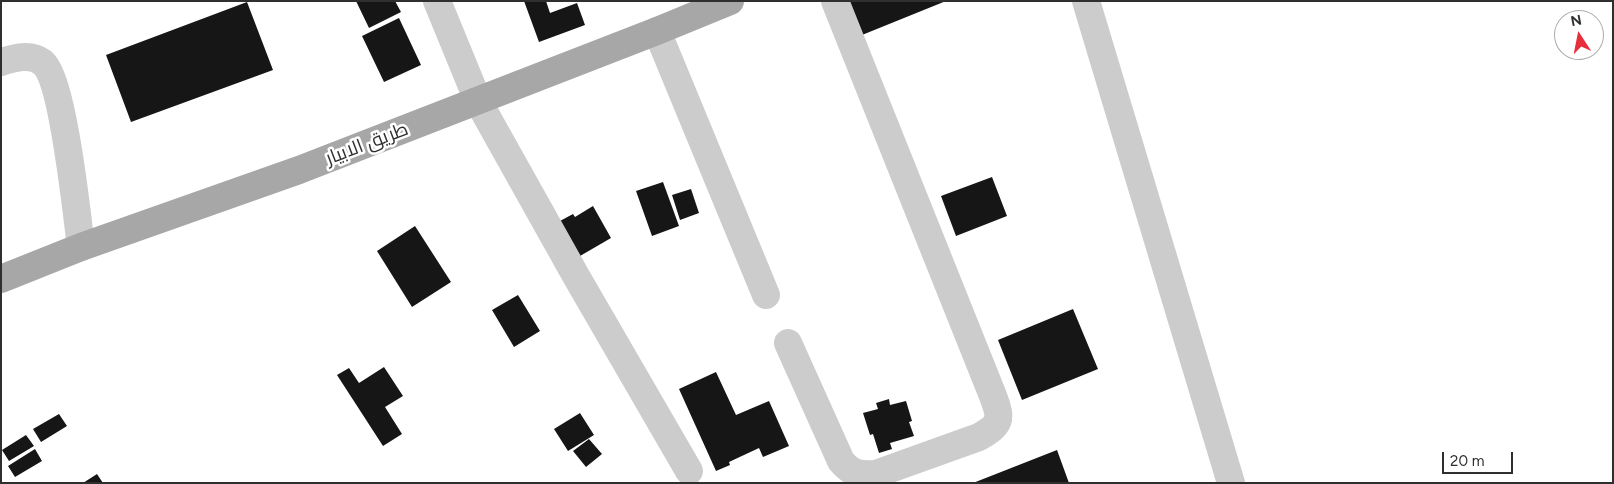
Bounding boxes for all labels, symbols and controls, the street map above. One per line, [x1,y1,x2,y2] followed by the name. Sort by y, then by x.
[1554,10,1604,60] north arrow
[1569,11,1583,30] text: N
[322,118,412,170] street label: طريق الابيار
[1444,442,1515,474] scale bar
[1450,452,1484,470] text: 20 m

